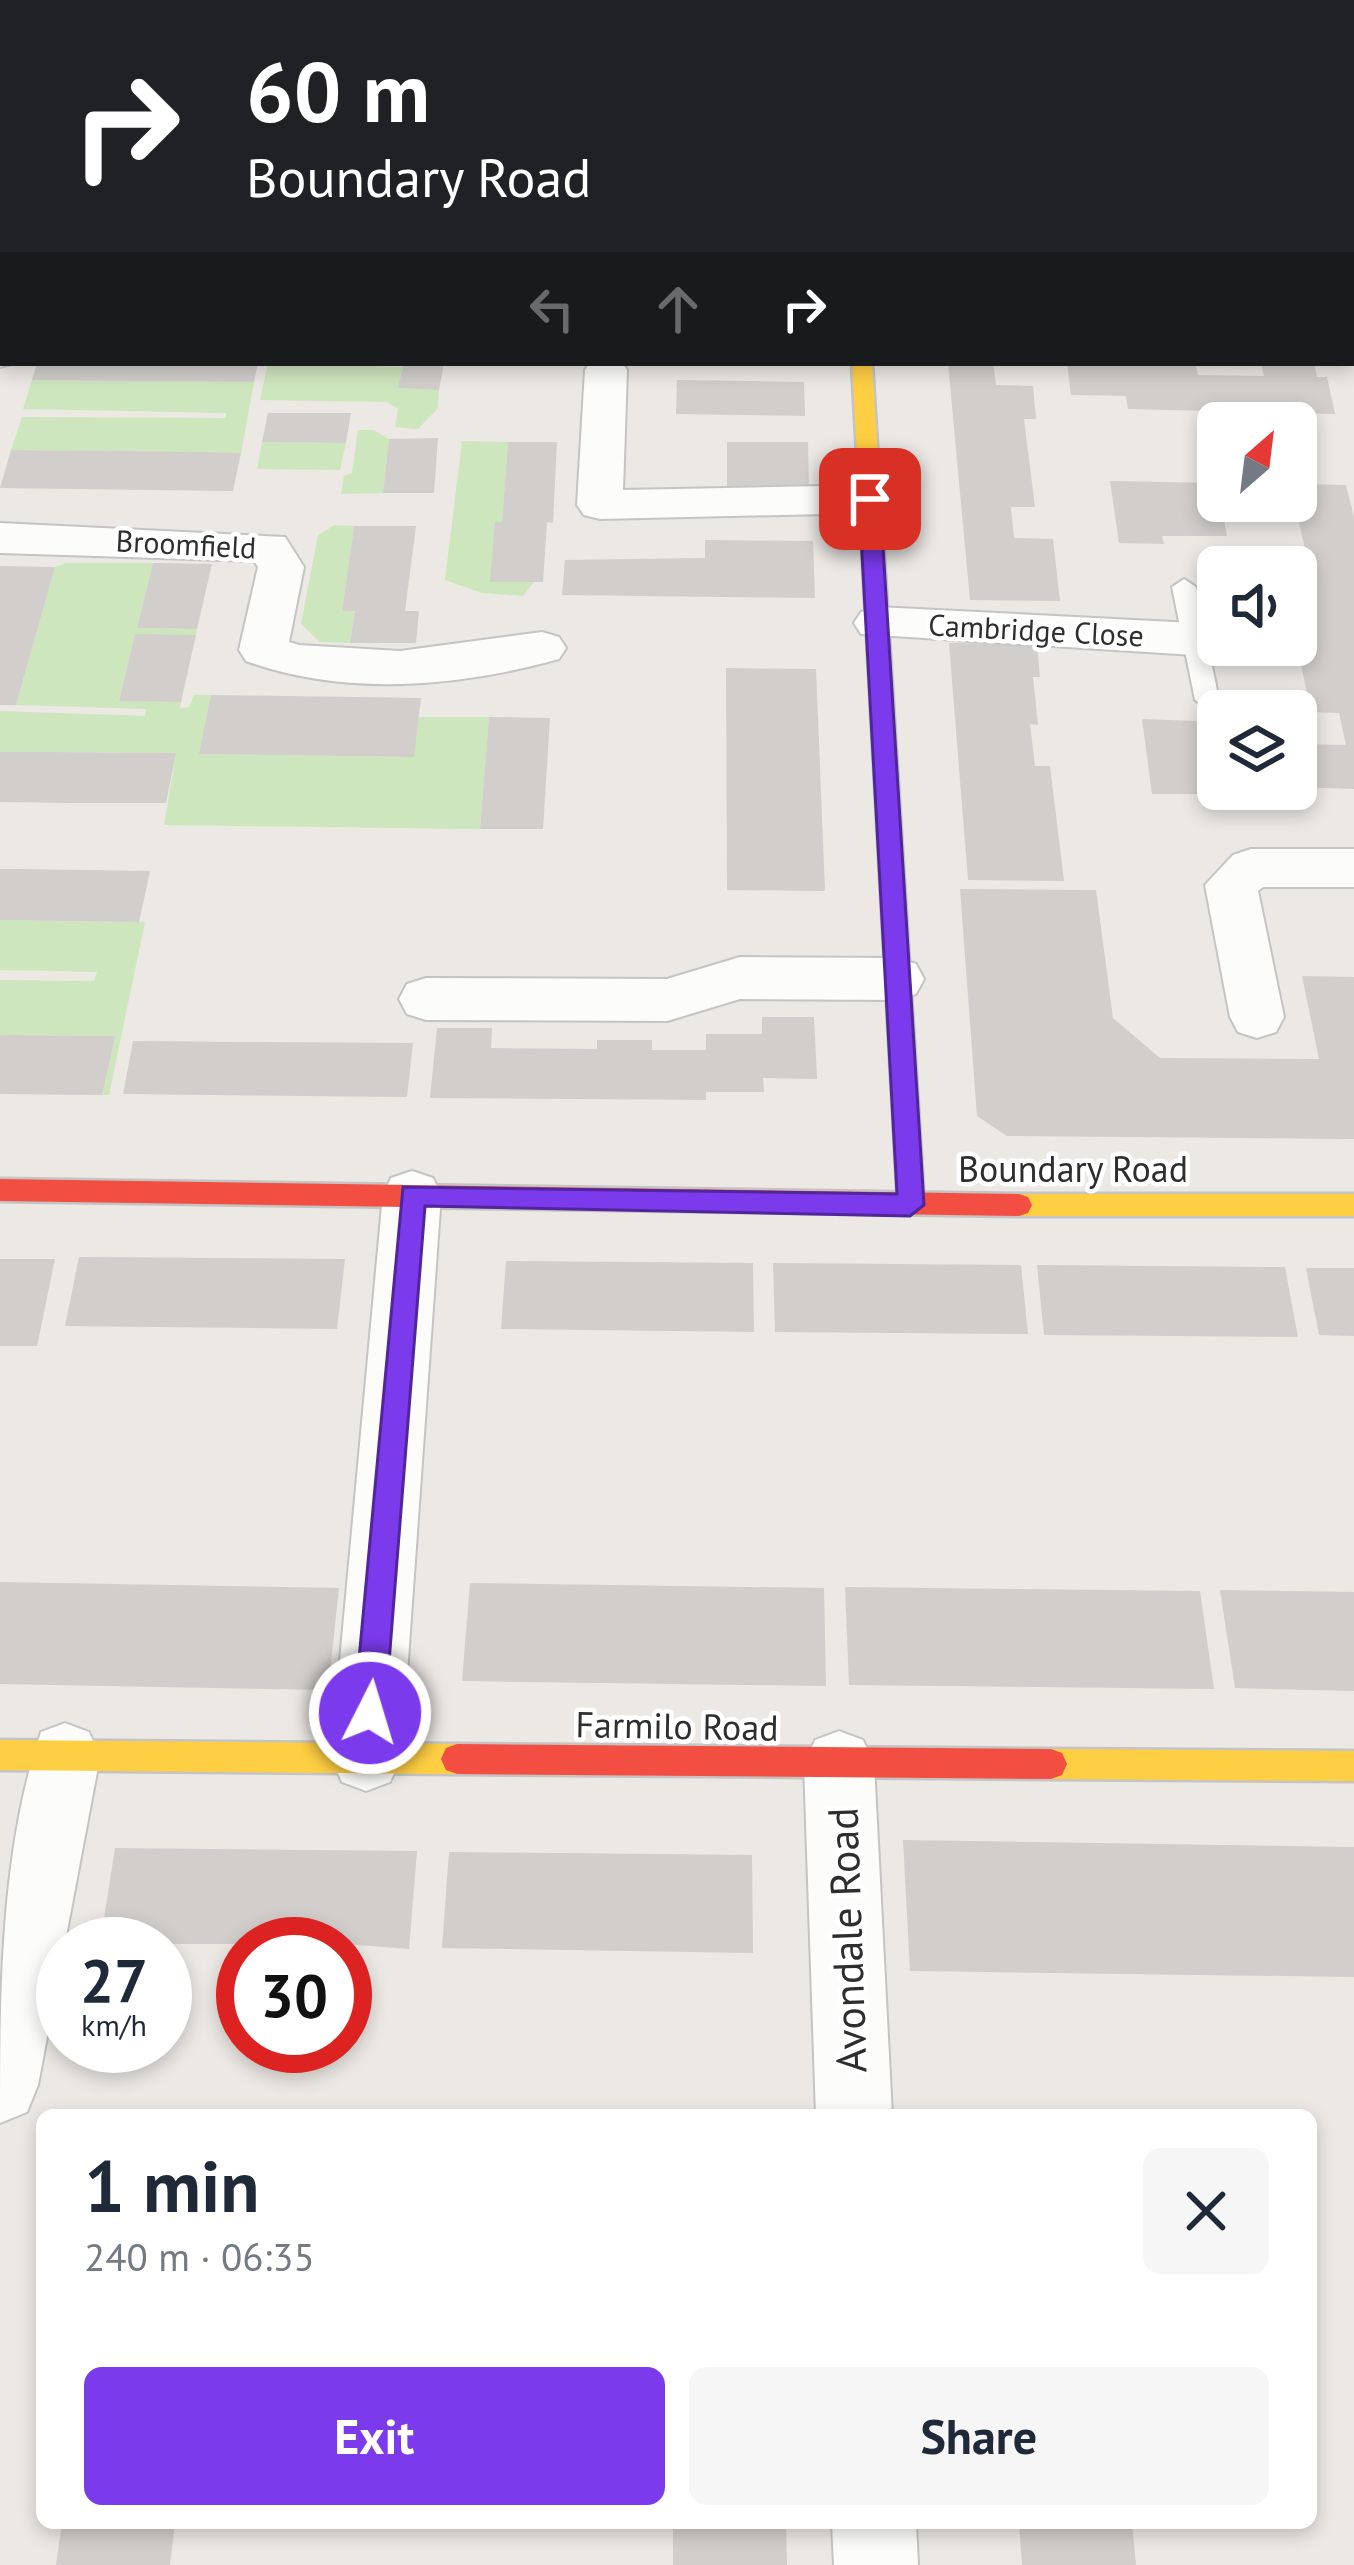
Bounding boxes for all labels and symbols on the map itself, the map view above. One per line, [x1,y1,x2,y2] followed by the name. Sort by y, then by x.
[1197,402,1317,522] north arrow
[819,448,921,550] pin
[115,520,257,567] street label: Broomfield
[927,604,1145,655] street label: Cambridge Close
[958,1145,1188,1192] street label: Boundary Road
[307,1650,433,1776] position arrow
[575,1700,779,1751] street label: Farmilo Road
[814,1806,879,2074] street label: Avondale Road
[216,1917,372,2073] speed limit sign: 30

